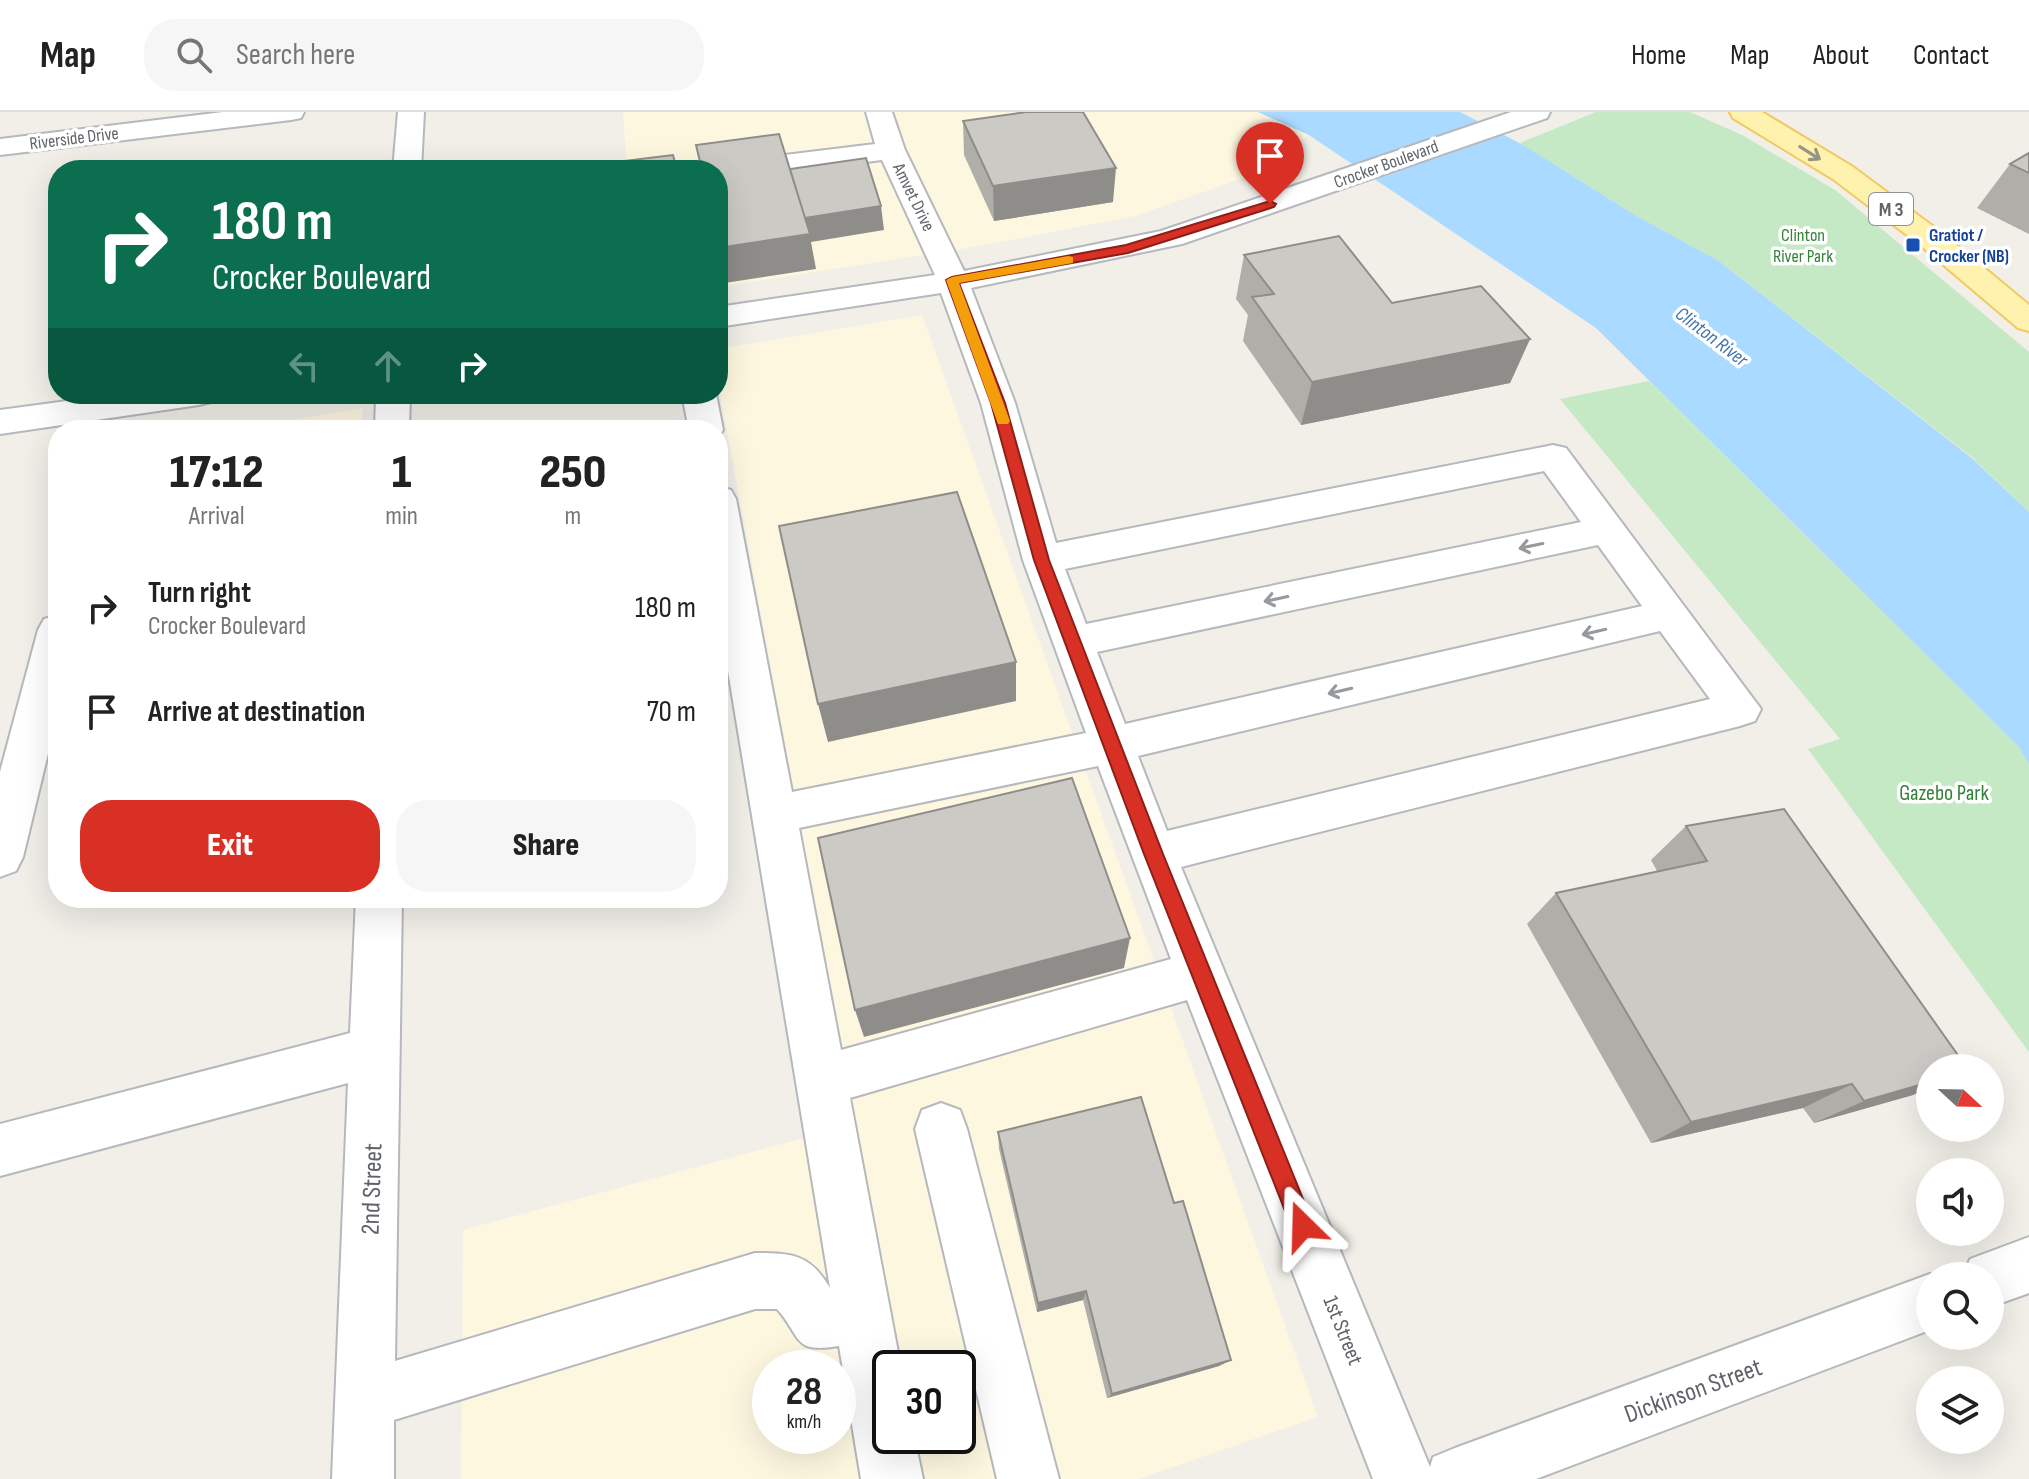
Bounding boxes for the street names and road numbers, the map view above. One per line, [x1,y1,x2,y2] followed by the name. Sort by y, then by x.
[28,123,120,154] street label: Riverside Drive
[1331,136,1441,193] street label: Crocker Boulevard
[888,159,939,235] street label: Amvet Drive
[1869,193,1913,225] road number: M 3
[355,1143,390,1235] street label: 2nd Street
[1317,1292,1369,1369] street label: 1st Street
[1620,1352,1767,1431] street label: Dickinson Street

